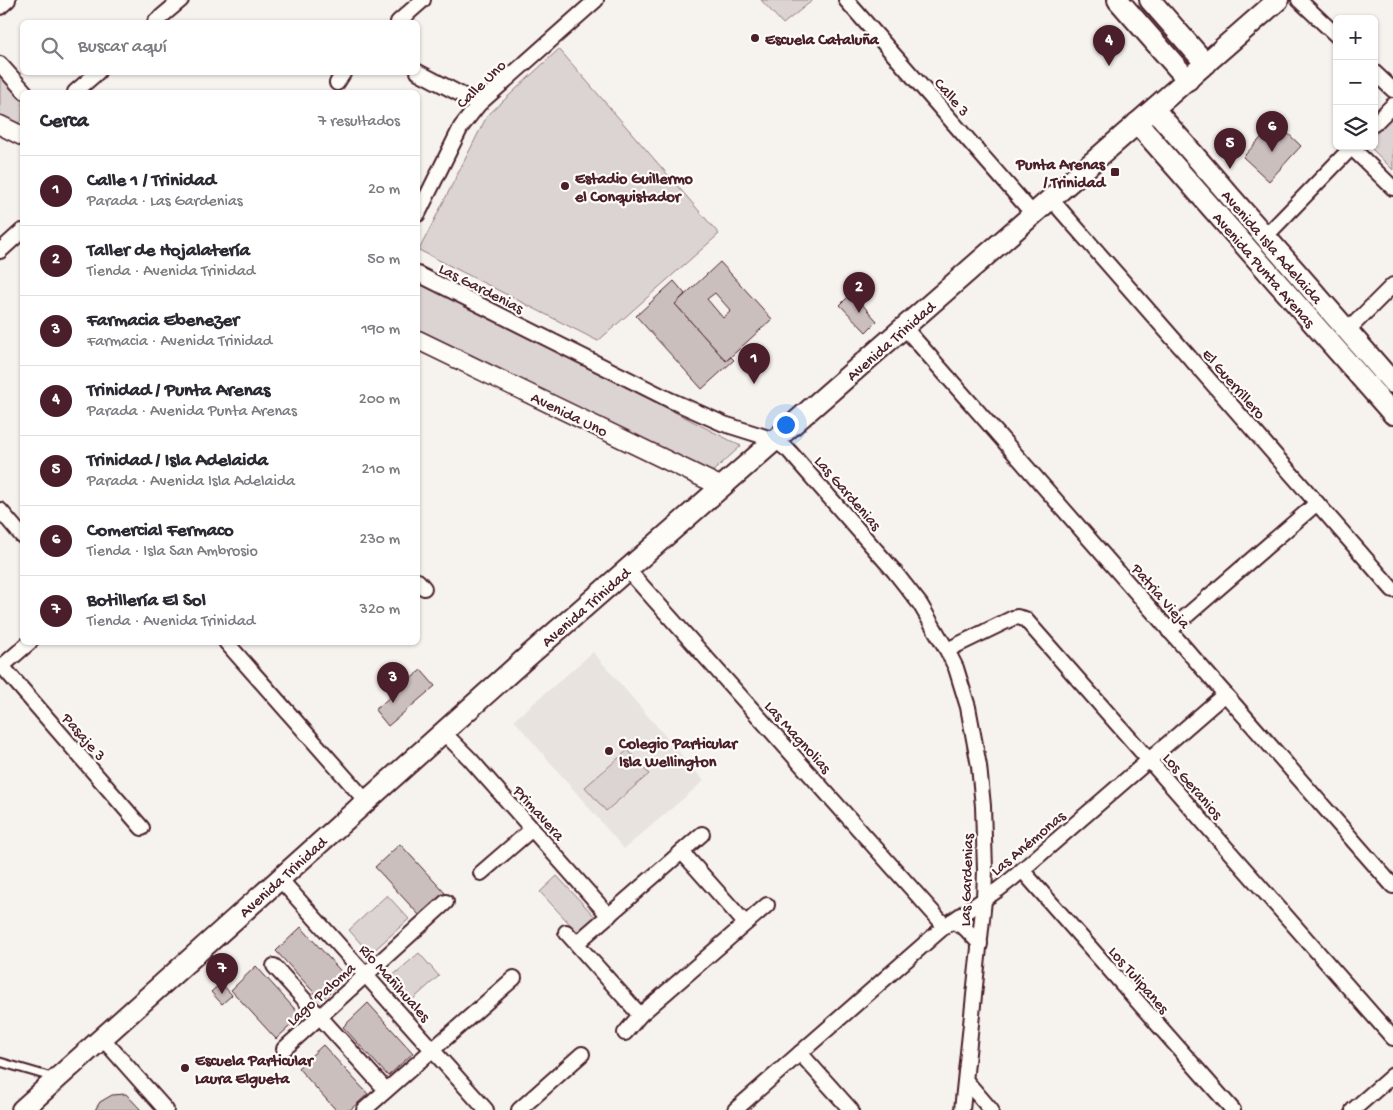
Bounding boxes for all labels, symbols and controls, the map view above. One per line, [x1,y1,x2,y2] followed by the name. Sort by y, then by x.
[1333,15,1378,150] map controls
[1333,15,1378,60] button: +
[20,20,420,75] search box
[1093,25,1125,66] pin: 4
[749,32,761,44] marker: Escuela Cataluña
[765,32,880,51] place label: Escuela Cataluña
[38,34,66,62] icon: search
[78,36,167,59] text: Buscar aquí
[454,57,511,114] street label: Calle Uno
[1333,60,1378,105] button: −
[928,75,972,121] street label: Calle 3
[1333,105,1378,150] button: layers
[40,110,88,135] text: Cerca
[1256,111,1288,152] pin: 6
[318,113,400,132] text: 7 resultados
[1214,128,1246,169] pin: 5
[1015,157,1107,194] place label: Punta Arenas / Trinidad
[1109,166,1121,178] marker: Punta Arenas / Trinidad
[87,170,216,193] text: Calle 1 / Trinidad
[574,171,694,208] place label: Estadio Guillermo el Conquistador
[559,180,571,192] marker: Estadio Guillermo el Conquistador
[53,181,59,200] text: 1
[368,181,400,200] text: 20 m
[1216,187,1326,310] street label: Avenida Isla Adelaida
[87,193,243,212] text: Parada · Las Gardenias
[1207,210,1318,334] street label: Avenida Punta Arenas
[87,240,250,263] text: Taller de Hojalatería
[52,251,60,270] text: 2
[367,251,400,270] text: 50 m
[435,261,527,320] street label: Las Gardenias
[87,263,255,282] text: Tienda · Avenida Trinidad
[843,272,875,313] pin: 2
[844,298,942,387] street label: Avenida Trinidad
[87,310,239,333] text: Farmacia Ebenezer
[52,321,60,340] text: 3
[361,321,400,340] text: 190 m
[87,333,272,352] text: Farmacia · Avenida Trinidad
[738,343,770,384] pin: 1
[1197,346,1268,424] street label: El Guerrillero
[87,380,270,403] text: Trinidad / Punta Arenas
[527,389,610,443] street label: Avenida Uno
[52,391,60,410] text: 4
[359,391,400,410] text: 200 m
[87,403,297,422] text: Parada · Avenida Punta Arenas
[773,412,799,438] your location
[87,450,268,473] text: Trinidad / Isla Adelaida
[809,453,885,536] street label: Las Gardenias
[52,461,60,480] text: 5
[361,461,400,480] text: 210 m
[87,473,295,492] text: Parada · Avenida Isla Adelaida
[87,520,234,543] text: Comercial Fermaco
[52,531,60,550] text: 6
[360,531,400,550] text: 230 m
[87,543,258,562] text: Tienda · Isla San Ambrosio
[1125,560,1194,635] street label: Patria Vieja
[539,564,637,653] street label: Avenida Trinidad
[87,590,206,613] text: Botillería El Sol
[52,601,60,620] text: 7
[360,601,400,620] text: 320 m
[87,613,255,632] text: Tienda · Avenida Trinidad
[377,662,409,703] pin: 3
[759,698,835,779] street label: Las Magnolias
[56,710,108,766] street label: Pasaje 3
[618,736,739,773] place label: Colegio Particular Isla Wellington
[603,745,615,757] marker: Colegio Particular Isla Wellington
[1157,750,1226,825] street label: Los Geranios
[507,782,568,847] street label: Primavera
[988,807,1071,881] street label: Las Anémonas
[957,832,980,927] street label: Las Gardenias
[236,833,333,923] street label: Avenida Trinidad
[354,942,434,1028] street label: Río Mañihuales
[1103,944,1172,1020] street label: Los Tulipanes
[206,953,238,994] pin: 7
[284,959,361,1031] street label: Lago Paloma
[195,1053,315,1090] place label: Escuela Particular Laura Elgueta
[179,1062,191,1074] marker: Escuela Particular Laura Elgueta

